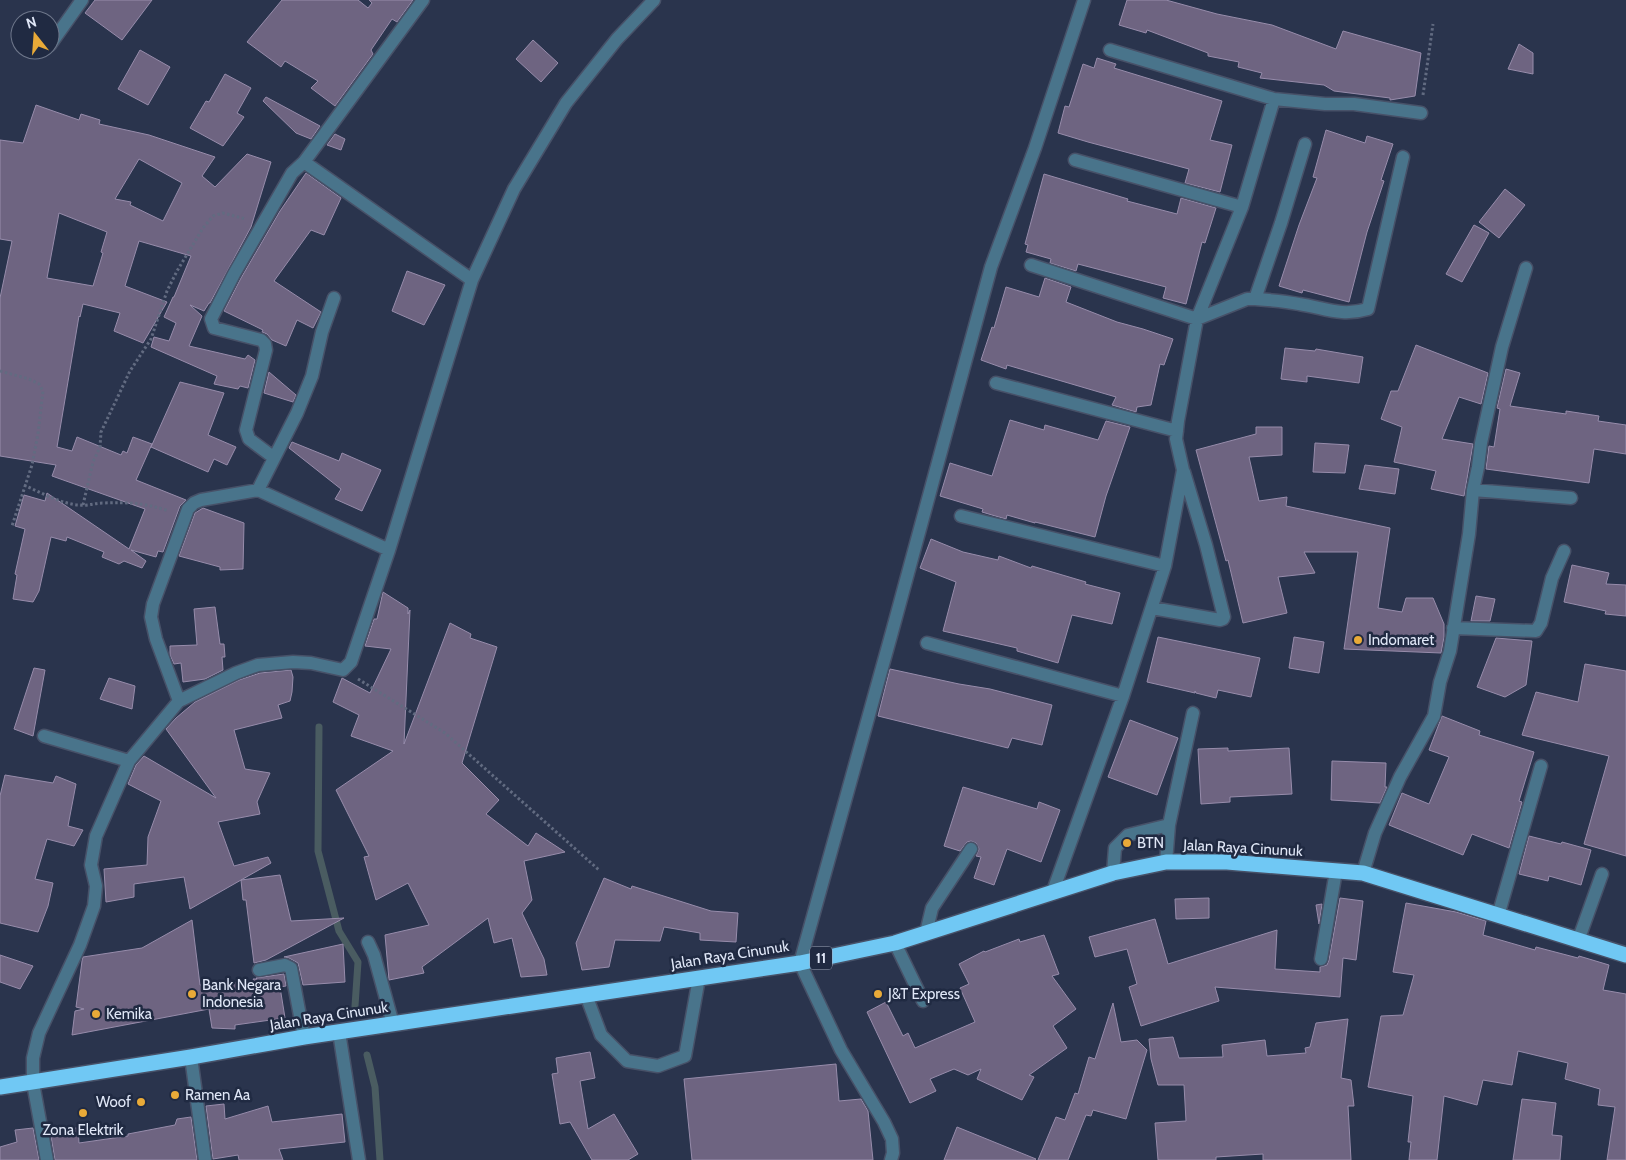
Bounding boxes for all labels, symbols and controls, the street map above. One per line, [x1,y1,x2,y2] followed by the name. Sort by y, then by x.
[10,10,60,60] north arrow
[24,13,39,33] text: N
[1368,631,1434,649] place label: Indomaret
[1352,634,1364,646] marker: Indomaret
[1137,834,1164,852] place label: BTN
[1182,836,1303,860] street label: Jalan Raya Cinunuk
[1121,837,1133,849] marker: BTN
[669,937,791,973] street label: Jalan Raya Cinunuk
[810,946,832,970] road number: 11
[202,976,282,1011] place label: Bank Negara Indonesia
[887,985,960,1003] place label: J&T Express
[186,988,198,1000] marker: Bank Negara Indonesia
[872,988,884,1000] marker: J&T Express
[268,998,390,1034] street label: Jalan Raya Cinunuk
[106,1005,153,1023] place label: Kemika
[90,1008,102,1020] marker: Kemika
[185,1086,251,1104] place label: Ramen Aa
[169,1089,181,1101] marker: Ramen Aa
[96,1093,131,1111] place label: Woof
[135,1096,147,1108] marker: Woof
[77,1107,89,1119] marker: Zona Elektrik
[43,1121,124,1139] place label: Zona Elektrik

